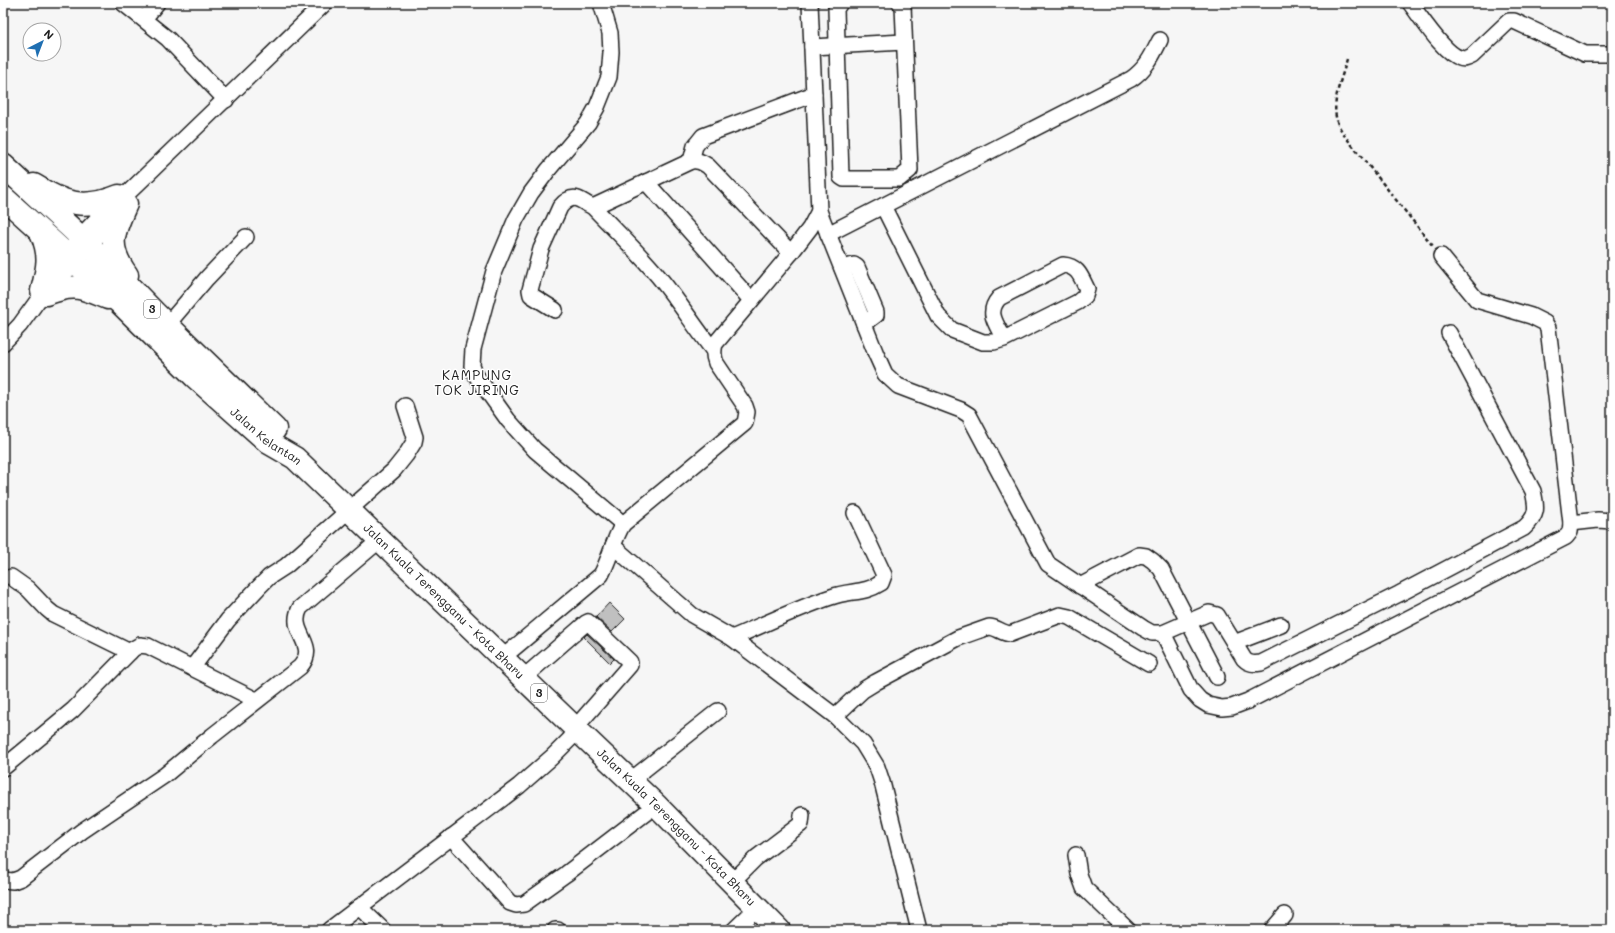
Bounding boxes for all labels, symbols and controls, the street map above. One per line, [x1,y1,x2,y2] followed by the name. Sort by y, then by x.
[22,22,62,62] north arrow
[41,26,57,43] text: N
[144,300,160,318] road number: 3
[434,366,520,398] district label: KAMPUNG TOK JIRING
[227,403,306,468] street label: Jalan Kelantan
[360,519,528,682] street label: Jalan Kuala Terengganu - Kota Bharu
[531,684,547,702] road number: 3
[594,744,760,909] street label: Jalan Kuala Terengganu - Kota Bharu

